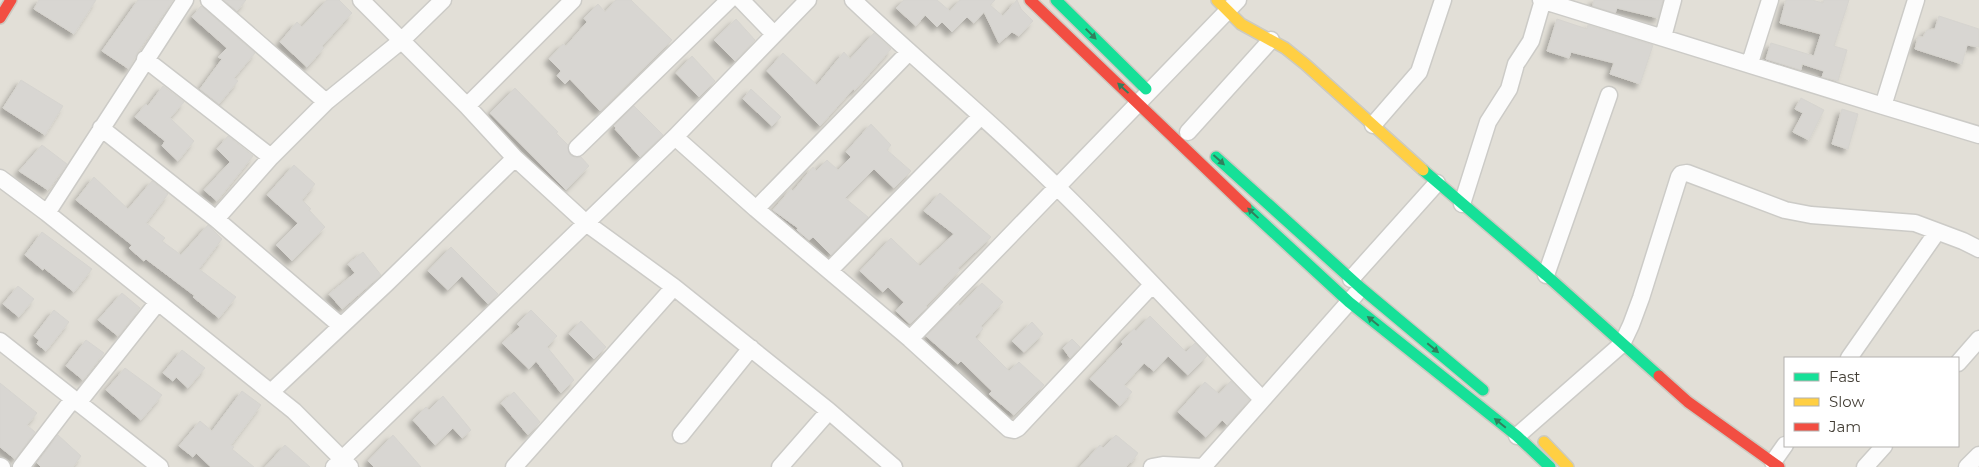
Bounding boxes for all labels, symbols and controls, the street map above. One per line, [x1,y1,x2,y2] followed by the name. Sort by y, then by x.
[1084,28,1096,40] one-way arrow
[1117,82,1129,94] one-way arrow
[1213,154,1225,166] one-way arrow
[1247,207,1259,219] one-way arrow
[1367,316,1380,327] one-way arrow
[1427,343,1440,354] one-way arrow
[1784,357,1959,447] legend
[1829,367,1860,386] text: Fast
[1829,392,1865,411] text: Slow
[1828,417,1861,436] text: Jam
[1494,418,1507,429] one-way arrow

